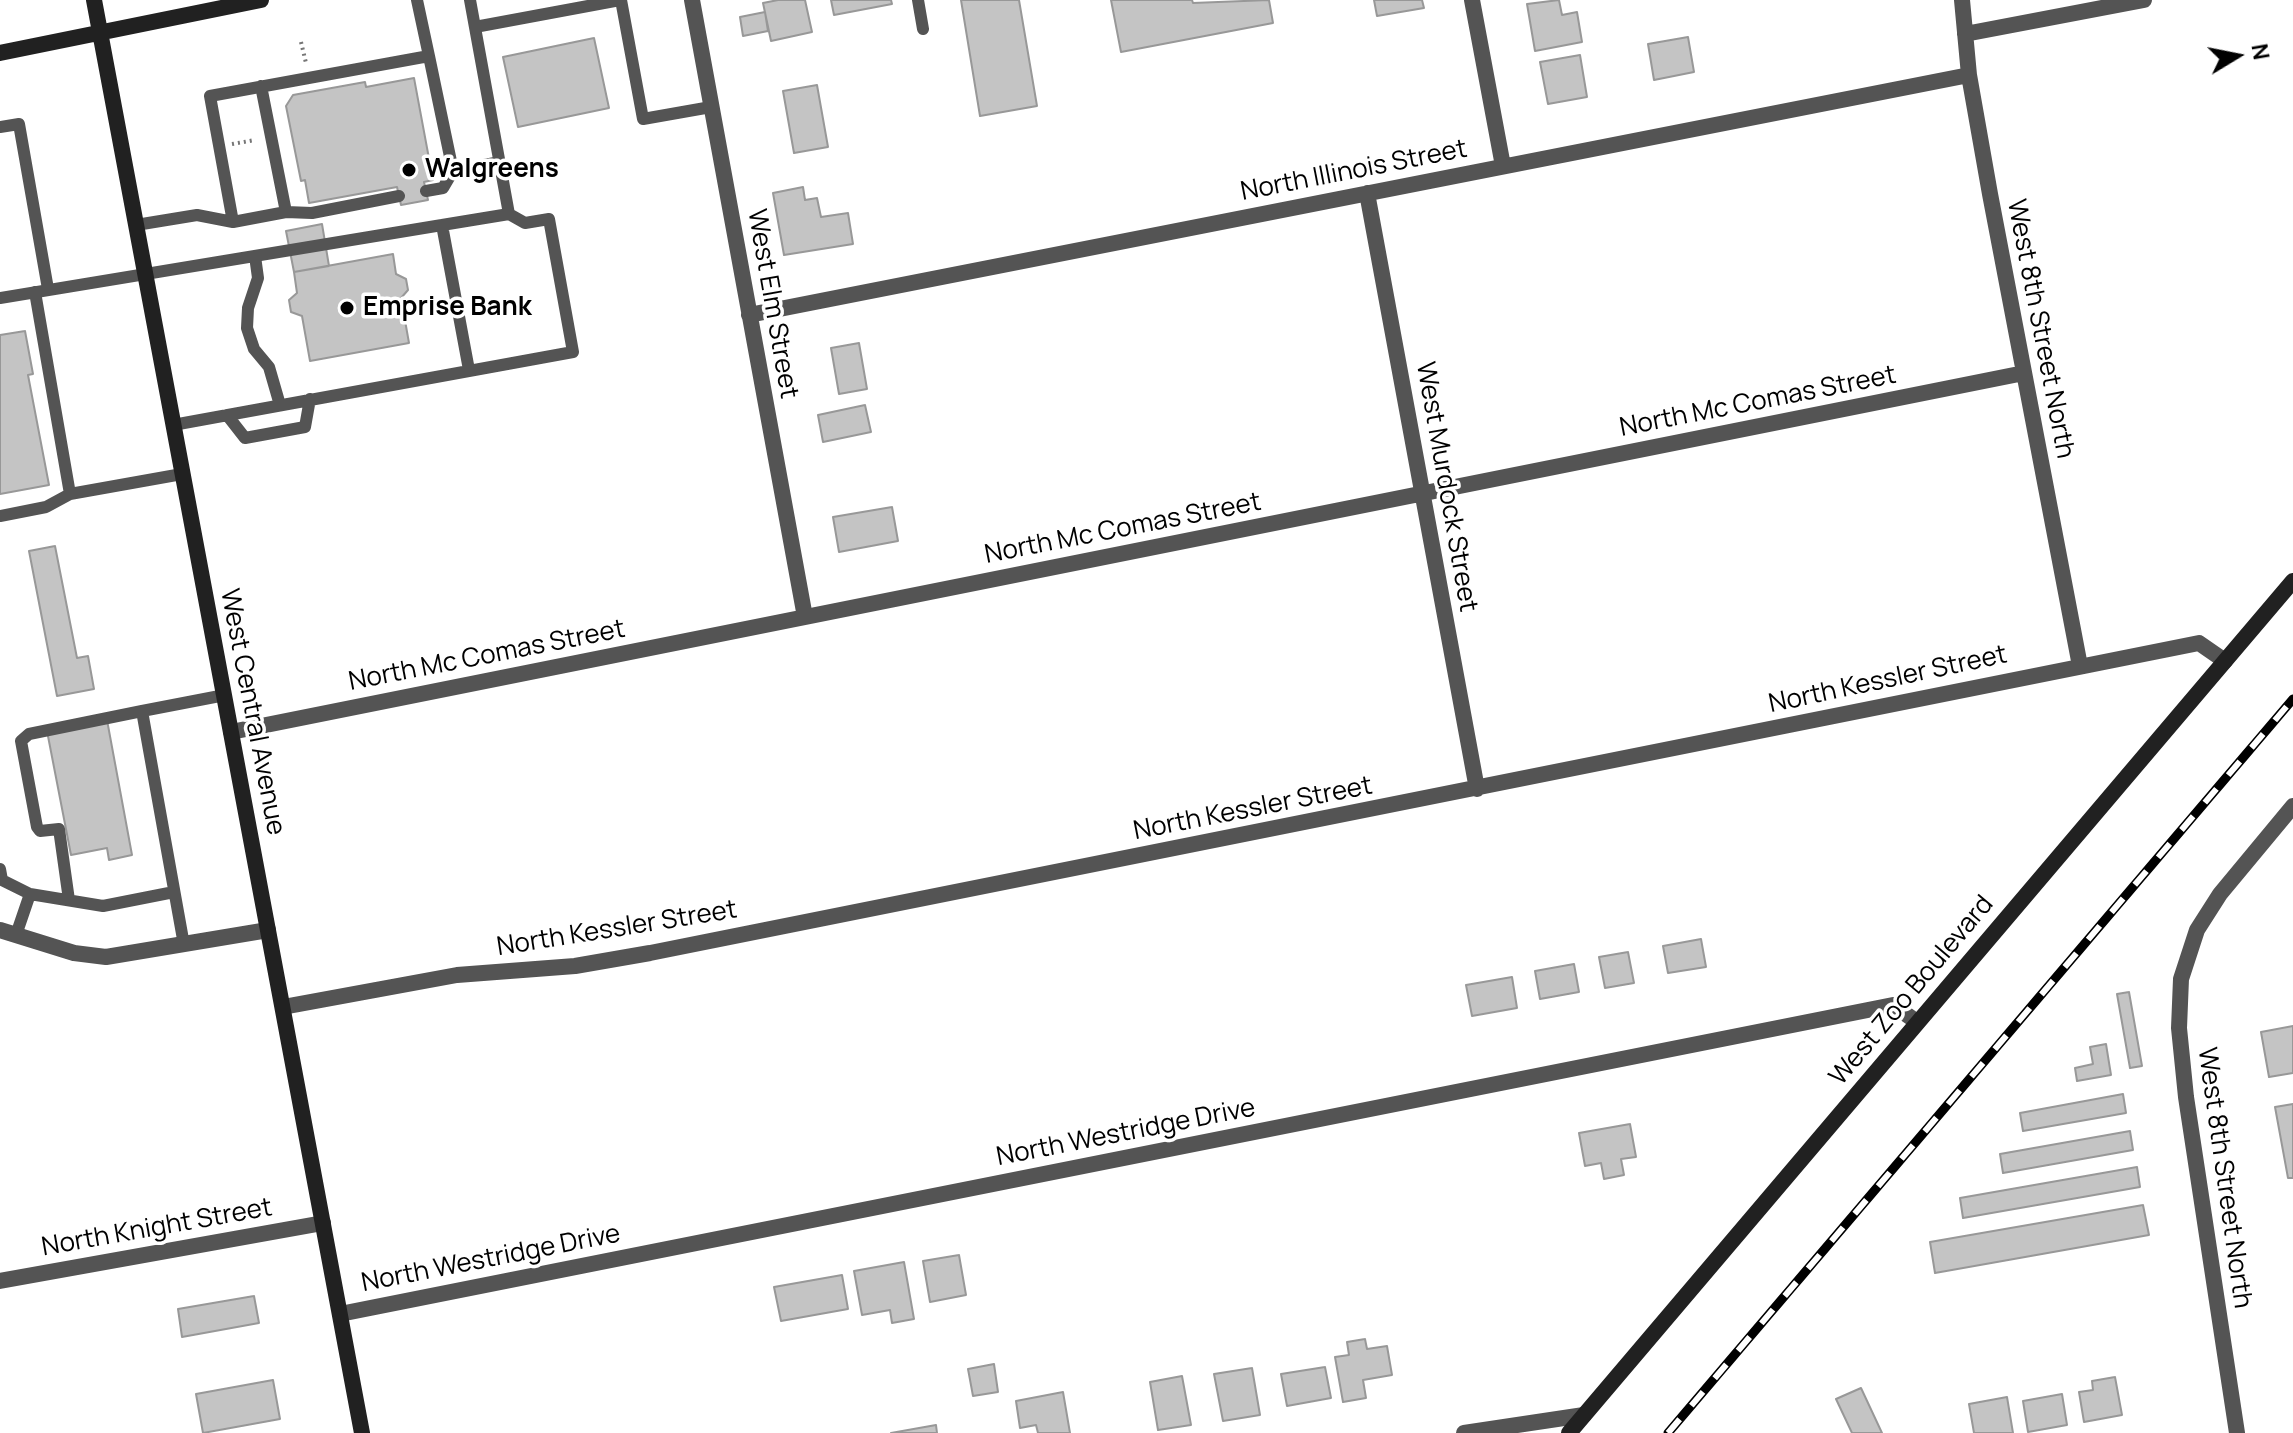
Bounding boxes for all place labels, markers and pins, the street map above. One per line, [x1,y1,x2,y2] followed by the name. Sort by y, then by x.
[425,154,559,186] place label: Walgreens
[400,161,418,179] marker: Walgreens
[363,292,532,324] place label: Emprise Bank
[338,299,356,317] marker: Emprise Bank

